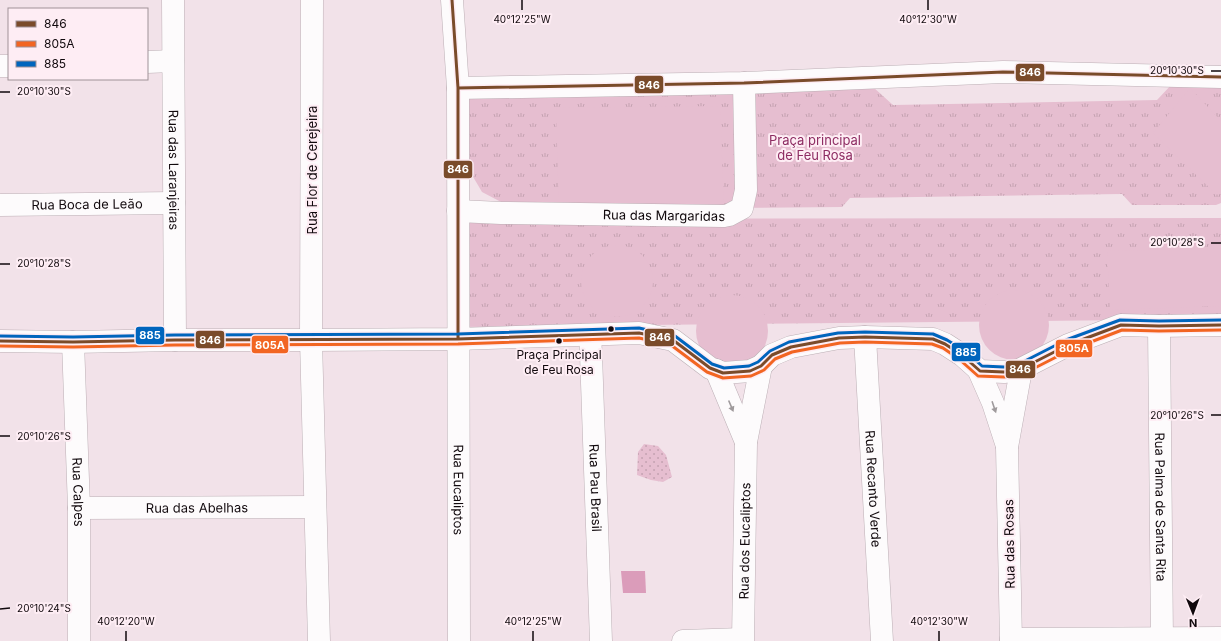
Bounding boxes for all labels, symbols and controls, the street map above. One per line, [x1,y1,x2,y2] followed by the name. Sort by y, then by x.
[8,8,148,80] legend
[493,13,551,25] text: 40°12'25"W
[899,13,957,25] text: 40°12'30"W
[44,16,67,31] text: 846
[44,36,75,51] text: 805A
[44,56,66,71] text: 885
[1015,63,1045,82] line badge: 846
[1150,64,1204,76] text: 20°10'30"S
[1019,65,1041,79] text: 846
[634,75,664,94] line badge: 846
[638,78,660,92] text: 846
[17,85,71,97] text: 20°10'30"S
[304,106,320,234] street label: Rua Flor de Cerejeira
[166,110,182,230] street label: Rua das Laranjeiras
[769,132,861,163] park label: Praça principal de Feu Rosa
[443,160,473,179] line badge: 846
[447,162,469,176] text: 846
[31,195,143,213] street label: Rua Boca de Leão
[603,206,725,224] street label: Rua das Margaridas
[1150,236,1204,248] text: 20°10'28"S
[17,257,71,269] text: 20°10'28"S
[606,324,616,334] unlabelled marker
[135,326,165,345] line badge: 885
[139,328,161,342] text: 885
[644,328,675,347] line badge: 846
[195,330,225,349] line badge: 846
[649,330,671,344] text: 846
[199,333,221,347] text: 846
[251,335,289,354] line badge: 805A
[554,336,564,346] marker: Praça Principal de Feu Rosa
[255,338,285,352] text: 805A
[1055,339,1093,358] line badge: 805A
[1059,341,1089,355] text: 805A
[951,342,981,362] line badge: 885
[955,345,977,359] text: 885
[516,347,602,377] place label: Praça Principal de Feu Rosa
[1005,360,1036,379] line badge: 846
[1009,362,1031,376] text: 846
[729,400,735,412] one-way arrow
[991,401,997,413] one-way arrow
[1150,409,1204,421] text: 20°10'26"S
[17,430,71,442] text: 20°10'26"S
[862,430,885,548] street label: Rua Recanto Verde
[1152,432,1169,582] street label: Rua Palma de Santa Rita
[586,444,605,532] street label: Rua Pau Brasil
[451,445,467,535] street label: Rua Eucaliptos
[69,457,87,527] street label: Rua Calpes
[736,482,753,600] street label: Rua dos Eucaliptos
[146,499,248,516] street label: Rua das Abelhas
[1000,499,1018,589] street label: Rua das Rosas
[1173,593,1213,633] north arrow
[17,602,71,614] text: 20°10'24"S
[97,615,155,627] text: 40°12'20"W
[504,615,562,627] text: 40°12'25"W
[910,615,968,627] text: 40°12'30"W
[1189,616,1197,630] text: N

